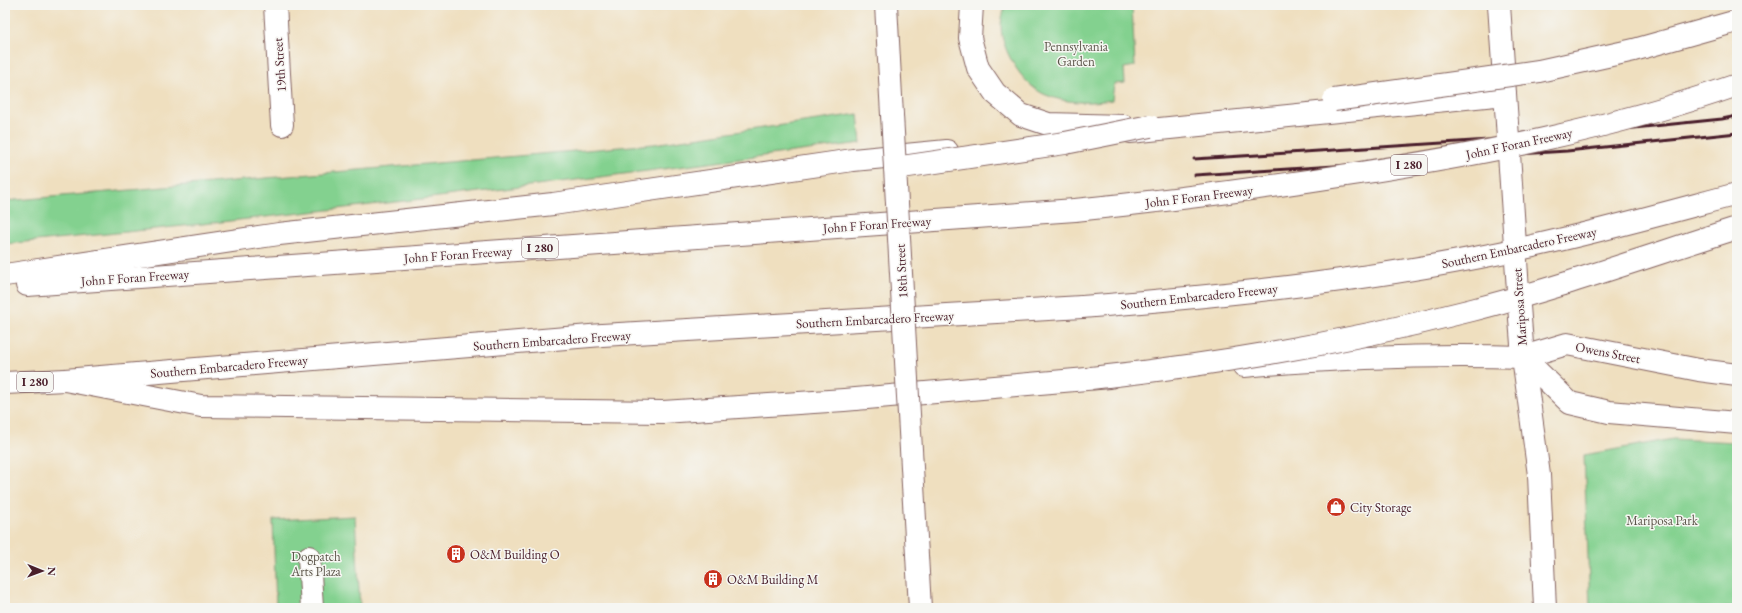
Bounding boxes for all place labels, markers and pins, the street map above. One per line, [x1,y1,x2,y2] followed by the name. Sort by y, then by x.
[1325,496,1347,518] shop icon: City Storage
[1350,499,1412,516] place label: City Storage
[445,543,467,565] building icon: O&M Building O
[470,546,560,563] place label: O&M Building O
[702,568,724,590] building icon: O&M Building M
[727,571,819,588] place label: O&M Building M

